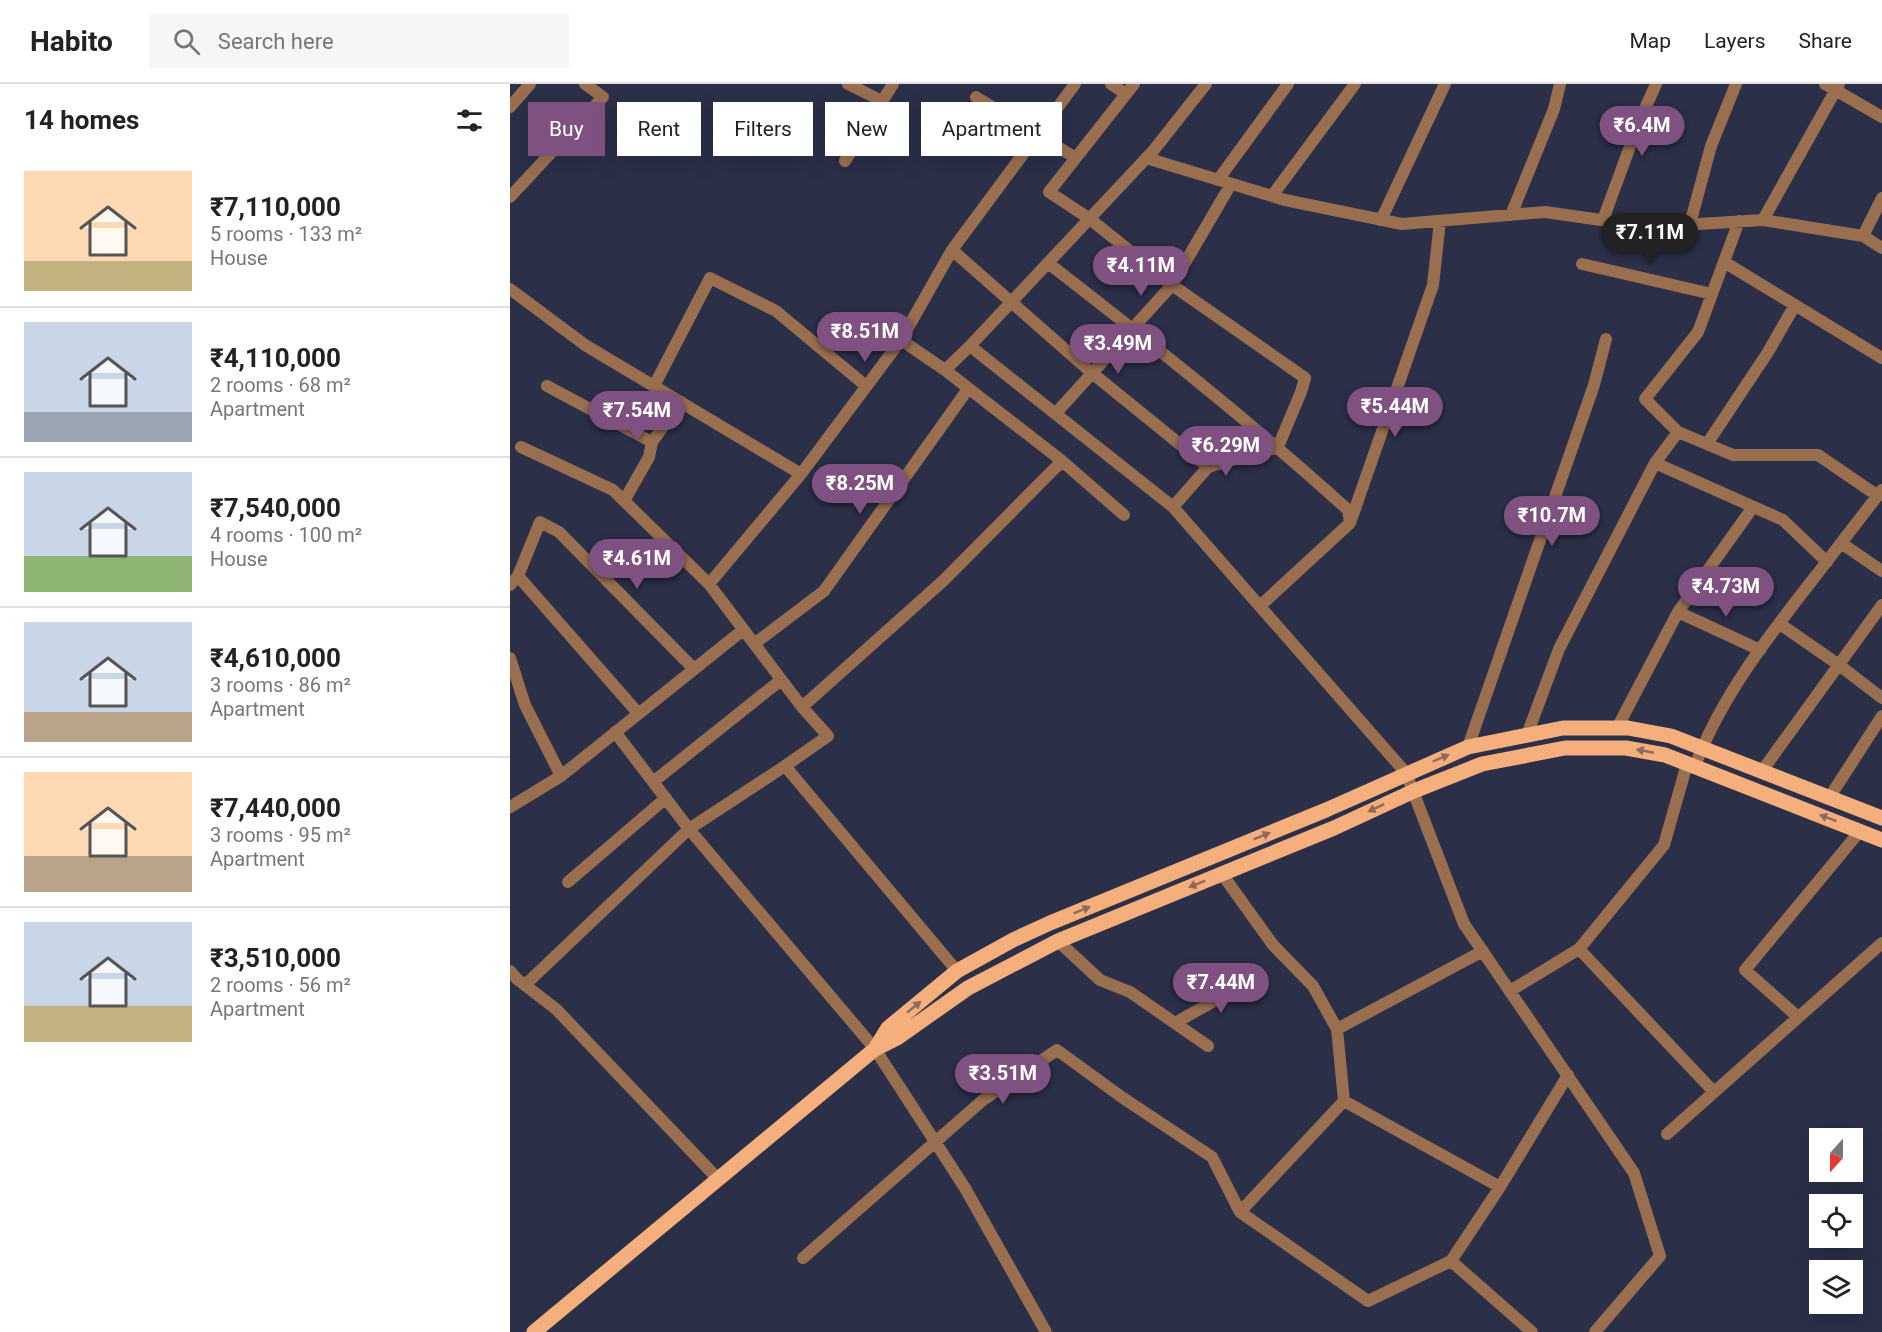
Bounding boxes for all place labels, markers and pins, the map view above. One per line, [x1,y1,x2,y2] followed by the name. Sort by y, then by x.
[1600,106,1684,157] pin: ₹6.4M
[1601,213,1699,264] pin: ₹7.11M
[1092,246,1190,297] pin: ₹4.11M
[816,312,914,363] pin: ₹8.51M
[1069,324,1167,375] pin: ₹3.49M
[1346,387,1444,438] pin: ₹5.44M
[588,391,686,442] pin: ₹7.54M
[1177,426,1275,477] pin: ₹6.29M
[811,464,909,515] pin: ₹8.25M
[1503,496,1601,547] pin: ₹10.7M
[588,539,686,590] pin: ₹4.61M
[1677,567,1775,618] pin: ₹4.73M
[1172,963,1270,1014] pin: ₹7.44M
[954,1054,1052,1105] pin: ₹3.51M

